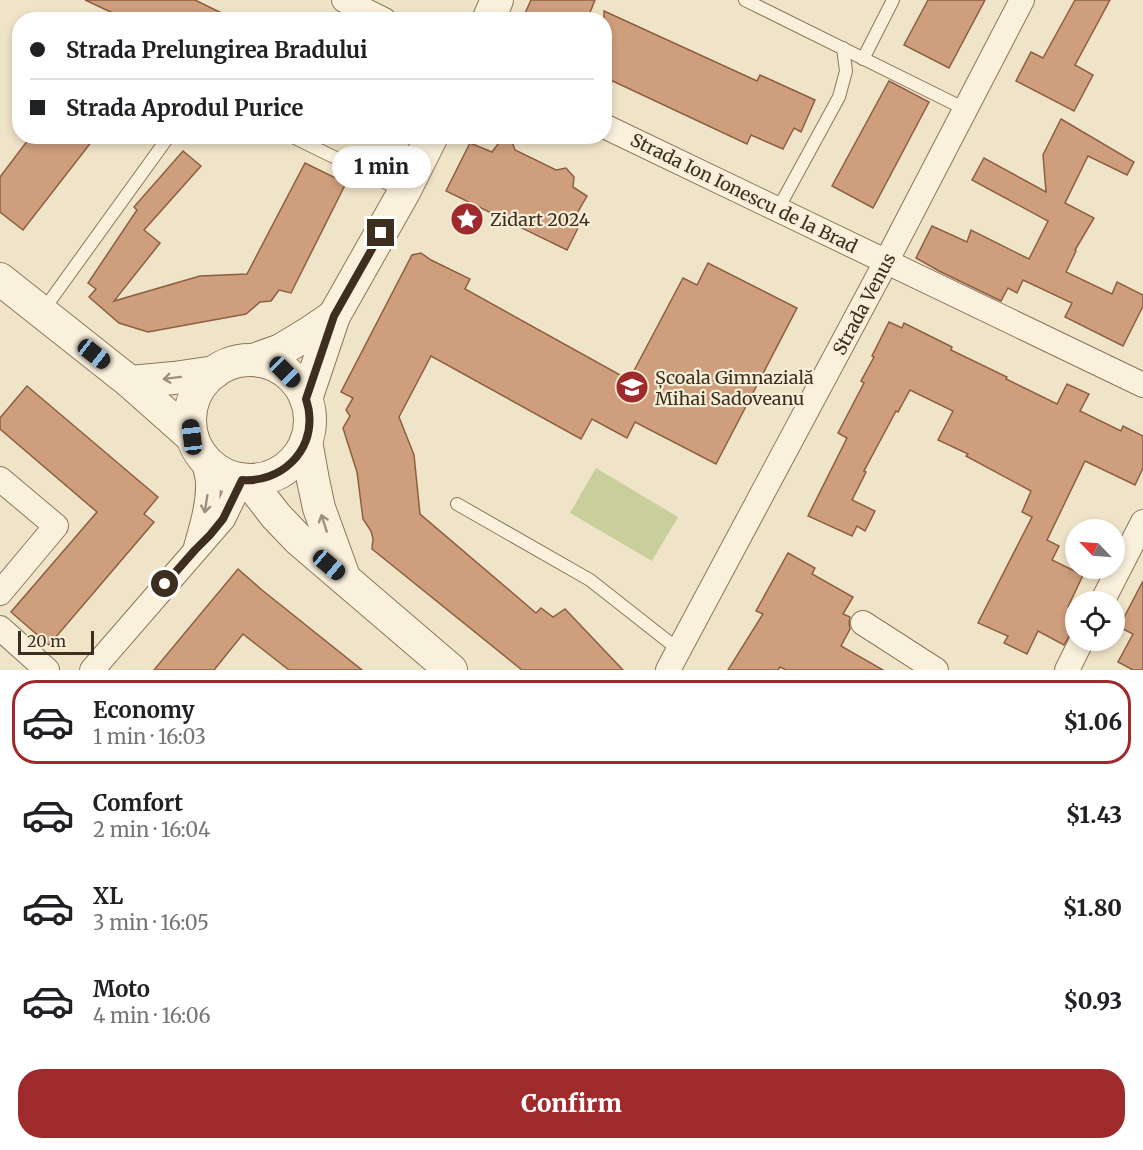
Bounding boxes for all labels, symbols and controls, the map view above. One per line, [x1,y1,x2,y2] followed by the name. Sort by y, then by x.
[66,36,368,64] text: Strada Prelungirea Bradului
[66,94,303,122] text: Strada Aprodul Purice
[627,128,861,258] street label: Strada Ion Ionescu de la Brad
[332,146,430,188] callout: 1 min
[354,154,409,179] text: 1 min
[449,201,485,237] place icon: Zidart 2024
[490,208,590,231] place label: Zidart 2024
[367,219,394,246] route end
[828,249,901,359] street label: Strada Venus
[74,336,114,372] car
[266,353,304,391] car
[655,366,814,410] place label: Școala Gimnazială Mihai Sadoveanu
[614,369,650,405] school or university icon: Școala Gimnazială Mihai Sadoveanu
[163,372,183,383] one-way arrow
[181,418,203,456] car
[200,494,211,514] one-way arrow
[318,514,329,533] one-way arrow
[1065,519,1125,579] north arrow
[1065,519,1125,651] map controls
[309,547,349,583] car
[151,570,178,597] route start
[1065,591,1125,651] button: locate
[18,628,94,656] scale bar
[27,631,66,651] text: 20 m
[21,695,75,749] icon: car
[93,696,194,724] text: Economy
[1063,708,1122,736] text: $1.06
[93,724,206,749] text: 1 min · 16:03
[21,788,75,842] icon: car
[93,789,183,817] text: Comfort
[1066,801,1122,829] text: $1.43
[93,817,210,842] text: 2 min · 16:04
[21,881,75,935] icon: car
[93,882,123,910] text: XL
[1063,894,1122,922] text: $1.80
[93,910,209,935] text: 3 min · 16:05
[21,974,75,1028] icon: car
[93,975,150,1003] text: Moto
[1063,987,1122,1015] text: $0.93
[93,1003,211,1028] text: 4 min · 16:06
[18,1069,1125,1138] button: Confirm

